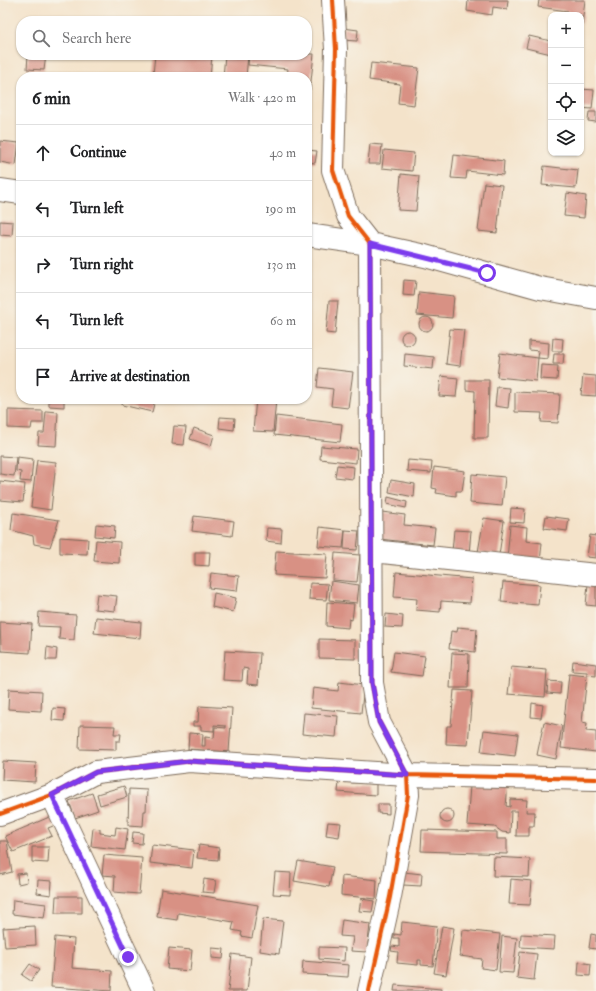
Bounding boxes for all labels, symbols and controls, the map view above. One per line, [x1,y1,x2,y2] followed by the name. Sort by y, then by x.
[548,12,584,156] map controls
[548,12,584,48] button: +
[16,16,312,60] search box
[30,27,52,49] icon: search
[62,29,131,48] text: Search here
[548,48,584,84] button: −
[548,84,584,120] button: locate
[32,88,71,109] text: 6 min
[228,90,296,106] text: Walk · 420 m
[548,120,584,156] button: layers
[32,142,54,164] icon: ahead
[70,143,126,162] text: Continue
[270,145,296,161] text: 40 m
[32,198,54,220] icon: left
[70,199,124,218] text: Turn left
[265,201,296,217] text: 190 m
[32,254,54,276] icon: right
[70,255,133,274] text: Turn right
[267,257,296,273] text: 130 m
[478,264,496,282] route start
[32,310,54,332] icon: left
[70,311,124,330] text: Turn left
[270,313,296,329] text: 60 m
[32,366,54,388] icon: arrive
[70,367,190,386] text: Arrive at destination
[119,948,137,966] route end

